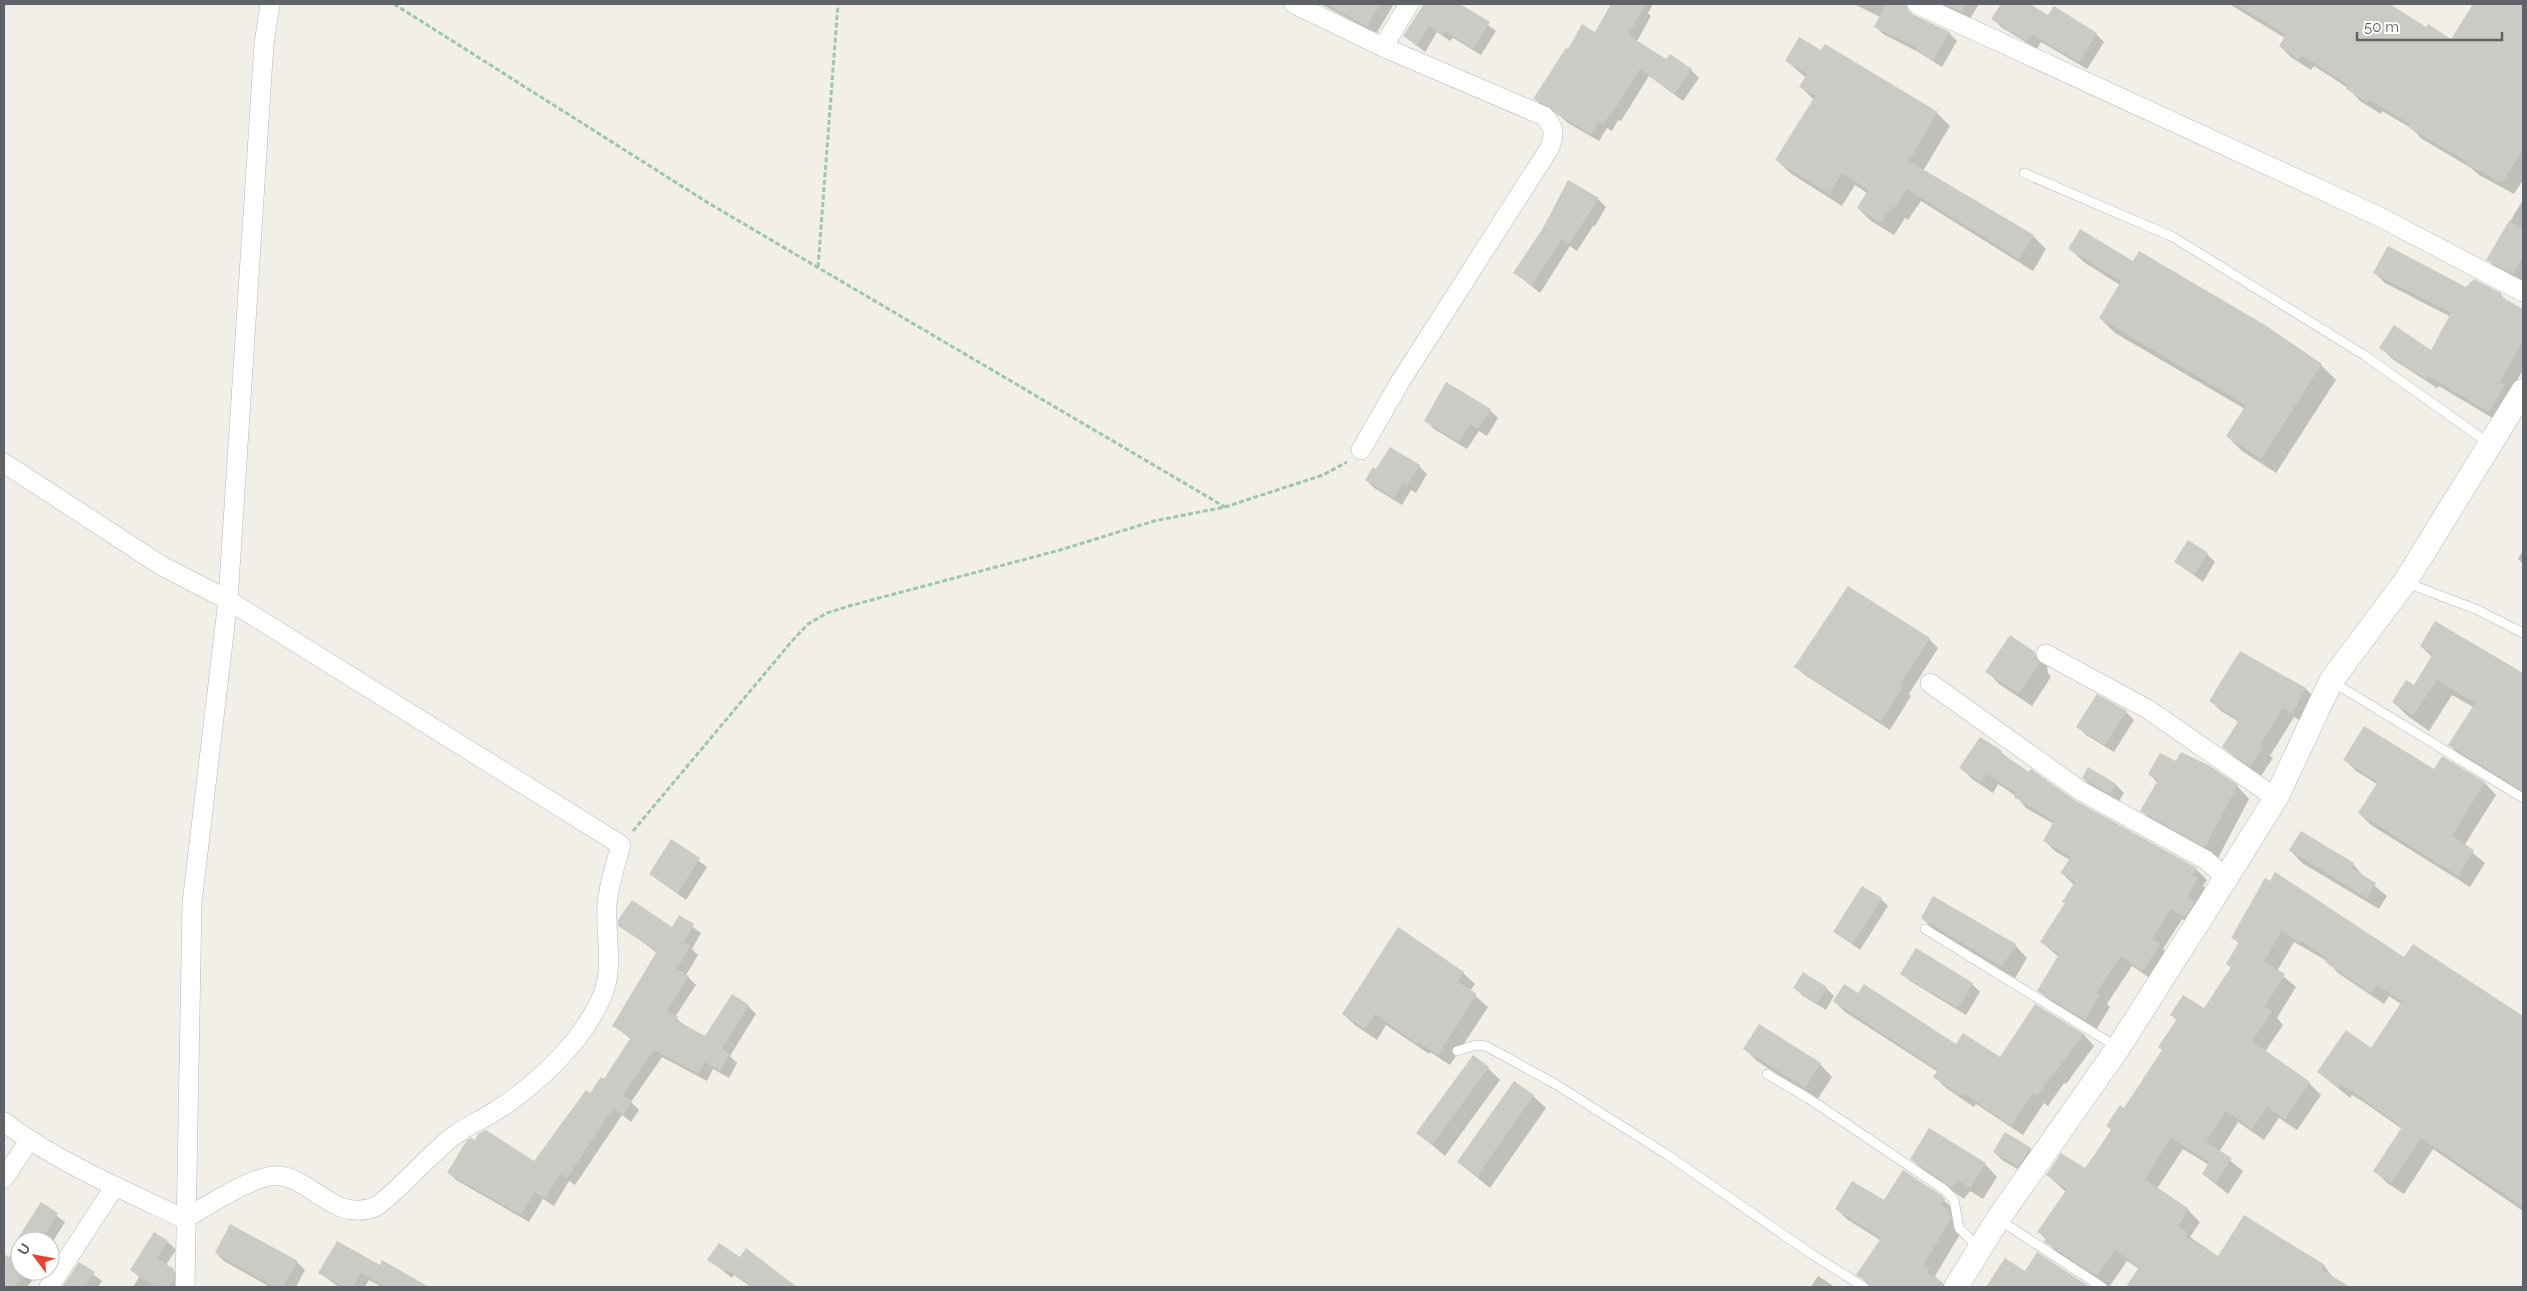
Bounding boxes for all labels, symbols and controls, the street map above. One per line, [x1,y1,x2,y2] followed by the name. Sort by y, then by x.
[2357,10,2502,42] scale bar
[2364,18,2399,36] text: 50 m
[10,1231,60,1281] north arrow
[14,1240,34,1258] text: U

